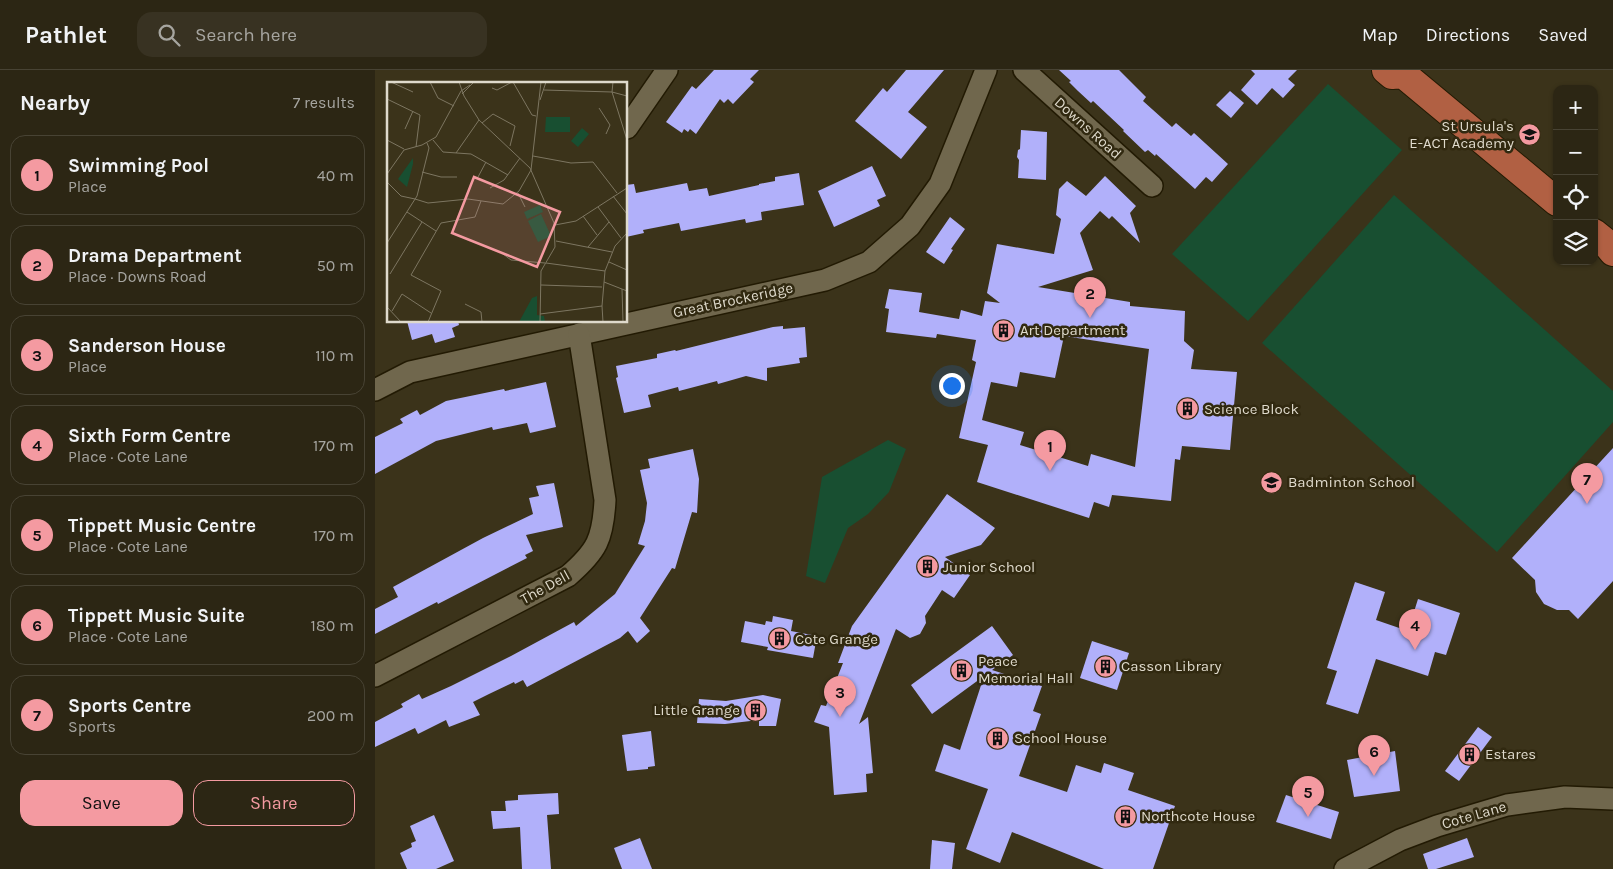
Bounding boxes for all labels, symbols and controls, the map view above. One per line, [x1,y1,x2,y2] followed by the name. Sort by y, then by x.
[137,12,487,57] search box
[25,21,107,49] text: Pathlet
[155,21,183,49] icon: search
[195,24,297,46] text: Search here
[1362,24,1398,46] text: Map
[1426,24,1510,46] text: Directions
[1538,24,1588,46] text: Saved
[387,82,627,322] inset map
[1553,85,1598,265] map controls
[1553,85,1598,130] button: +
[20,91,90,115] text: Nearby
[293,93,355,112] text: 7 results
[1051,93,1125,163] street label: Downs Road
[1409,117,1514,152] place label: St Ursula's E-ACT Academy
[1518,123,1542,147] school or university icon: St Ursula's E-ACT Academy
[1553,130,1598,175] button: −
[68,155,209,177] text: Swimming Pool
[34,166,40,185] text: 1
[317,166,354,185] text: 40 m
[1553,175,1598,220] button: locate
[68,177,107,196] text: Place
[1553,220,1598,265] button: layers
[68,245,242,267] text: Drama Department
[32,256,42,275] text: 2
[317,256,354,275] text: 50 m
[68,267,207,286] text: Place · Downs Road
[1074,277,1106,318] pin: 2
[671,279,795,321] street label: Great Brockeridge
[992,318,1016,342] building icon: Art Department
[1020,321,1126,339] place label: Art Department
[68,335,226,357] text: Sanderson House
[32,346,42,365] text: 3
[315,346,354,365] text: 110 m
[68,357,107,376] text: Place
[939,373,965,399] your location
[1176,397,1200,421] building icon: Science Block
[1204,400,1299,418] place label: Science Block
[68,425,231,447] text: Sixth Form Centre
[1034,430,1066,471] pin: 1
[32,436,42,455] text: 4
[313,436,354,455] text: 170 m
[68,447,188,466] text: Place · Cote Lane
[1571,463,1603,504] pin: 7
[1260,470,1284,494] school or university icon: Badminton School
[1288,473,1415,491] place label: Badminton School
[68,515,256,537] text: Tippett Music Centre
[32,526,42,545] text: 5
[313,526,354,545] text: 170 m
[68,537,188,556] text: Place · Cote Lane
[915,555,939,579] building icon: Junior School
[943,558,1035,576] place label: Junior School
[517,566,573,608] street label: The Dell
[68,605,245,627] text: Tippett Music Suite
[1399,609,1431,650] pin: 4
[32,616,42,635] text: 6
[311,616,354,635] text: 180 m
[68,627,188,646] text: Place · Cote Lane
[767,627,791,651] building icon: Cote Grange
[795,630,878,648] place label: Cote Grange
[978,652,1073,687] place label: Peace Memorial Hall
[1093,654,1117,678] building icon: Casson Library
[1121,657,1222,675] place label: Casson Library
[950,658,974,682] building icon: Peace Memorial Hall
[824,676,856,717] pin: 3
[68,695,191,717] text: Sports Centre
[744,698,768,722] building icon: Little Grange
[653,701,740,719] place label: Little Grange
[33,706,41,725] text: 7
[307,706,354,725] text: 200 m
[68,717,116,736] text: Sports
[986,726,1010,750] building icon: School House
[1014,729,1107,747] place label: School House
[1358,735,1390,776] pin: 6
[1457,742,1481,766] building icon: Estares
[1485,745,1536,763] place label: Estares
[1292,776,1324,817] pin: 5
[20,780,183,826] button: Save
[193,780,355,826] button: Share
[1440,797,1508,833] street label: Cote Lane
[1113,804,1137,828] building icon: Northcote House
[1141,807,1255,825] place label: Northcote House

